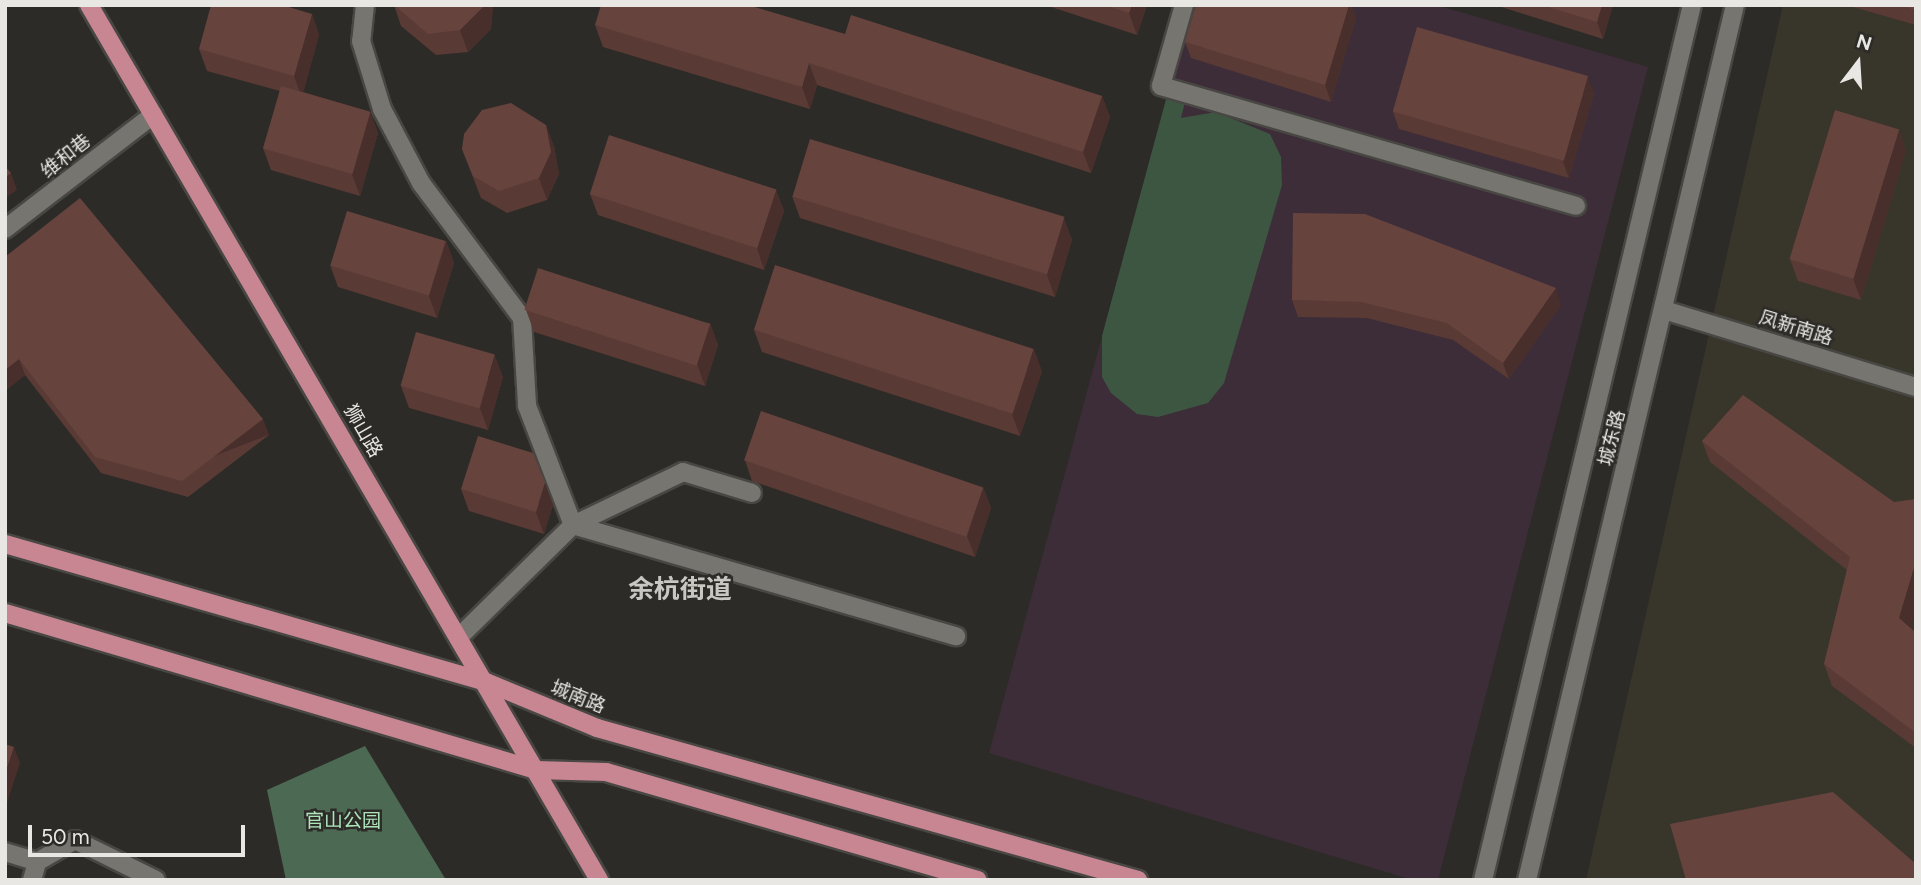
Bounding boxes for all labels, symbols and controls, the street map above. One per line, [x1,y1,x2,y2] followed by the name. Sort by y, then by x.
[1823,28,1893,98] north arrow
[1854,29,1875,56] text: N
[37,129,95,183] street label: 维和巷
[1756,306,1836,350] street label: 凤新南路
[339,401,387,461] street label: 狮山路
[1594,408,1630,468] street label: 城东路
[628,574,732,606] district label: 余杭街道
[547,676,609,718] street label: 城南路
[305,810,381,832] park label: 官山公园
[32,812,248,856] scale bar
[41,824,90,849] text: 50 m

